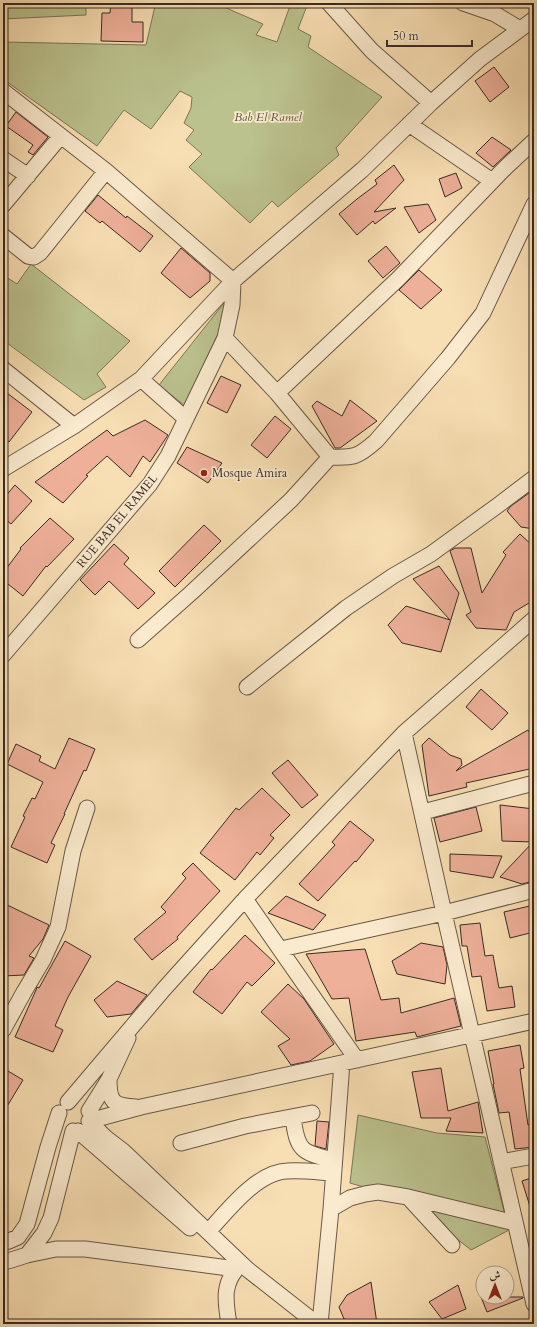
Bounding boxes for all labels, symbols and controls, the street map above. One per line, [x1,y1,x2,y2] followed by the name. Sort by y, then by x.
[387,22,472,48] scale bar
[393,28,420,44] text: 50 m
[234,109,302,125] park label: Bab El Ramel
[212,465,288,481] place label: Mosque Amira
[199,468,209,478] marker: Mosque Amira
[73,470,161,571] street label: RUE BAB EL RAMEL
[475,1265,515,1305] north arrow
[490,1268,501,1283] text: ش

